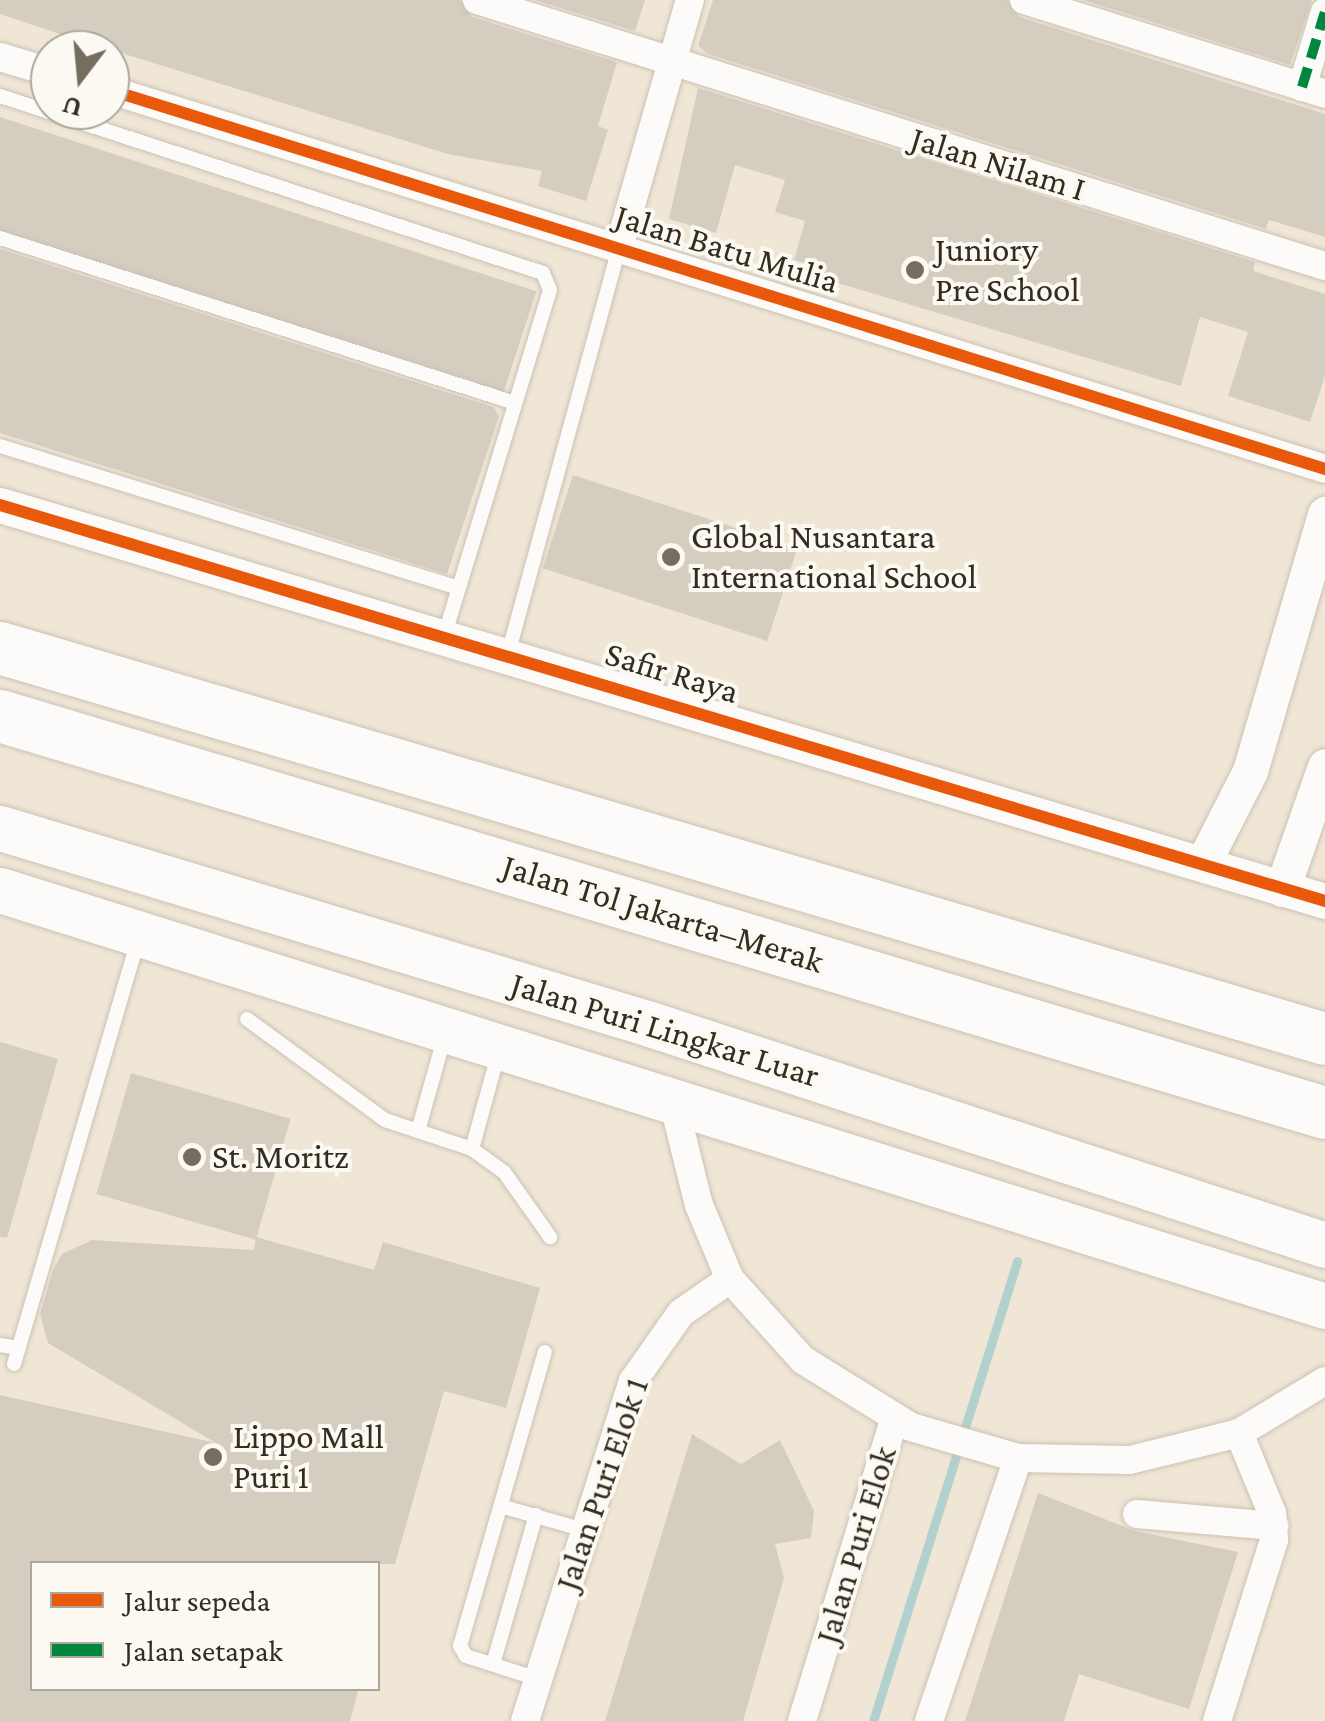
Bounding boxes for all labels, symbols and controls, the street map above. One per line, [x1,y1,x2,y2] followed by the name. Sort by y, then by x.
[30,30,130,130] north arrow
[59,90,86,125] text: U
[906,118,1090,210] street label: Jalan Nilam I
[610,195,844,303] street label: Jalan Batu Mulia
[935,229,1080,311] place label: Juniory Pre School
[904,259,926,281] marker: Juniory Pre School
[691,516,977,598] place label: Global Nusantara International School
[660,546,682,568] marker: Global Nusantara International School
[600,633,744,713] street label: Safir Raya
[497,845,829,983] street label: Jalan Tol Jakarta–Merak
[506,963,824,1097] street label: Jalan Puri Lingkar Luar
[212,1136,349,1178] place label: St. Moritz
[181,1146,203,1168] marker: St. Moritz
[546,1372,658,1596] street label: Jalan Puri Elok 1
[233,1416,384,1498] place label: Lippo Mall Puri 1
[806,1441,906,1649] street label: Jalan Puri Elok
[202,1446,224,1468] marker: Lippo Mall Puri 1
[30,1561,380,1691] legend
[124,1584,270,1617] text: Jalur sepeda
[124,1634,283,1667] text: Jalan setapak

